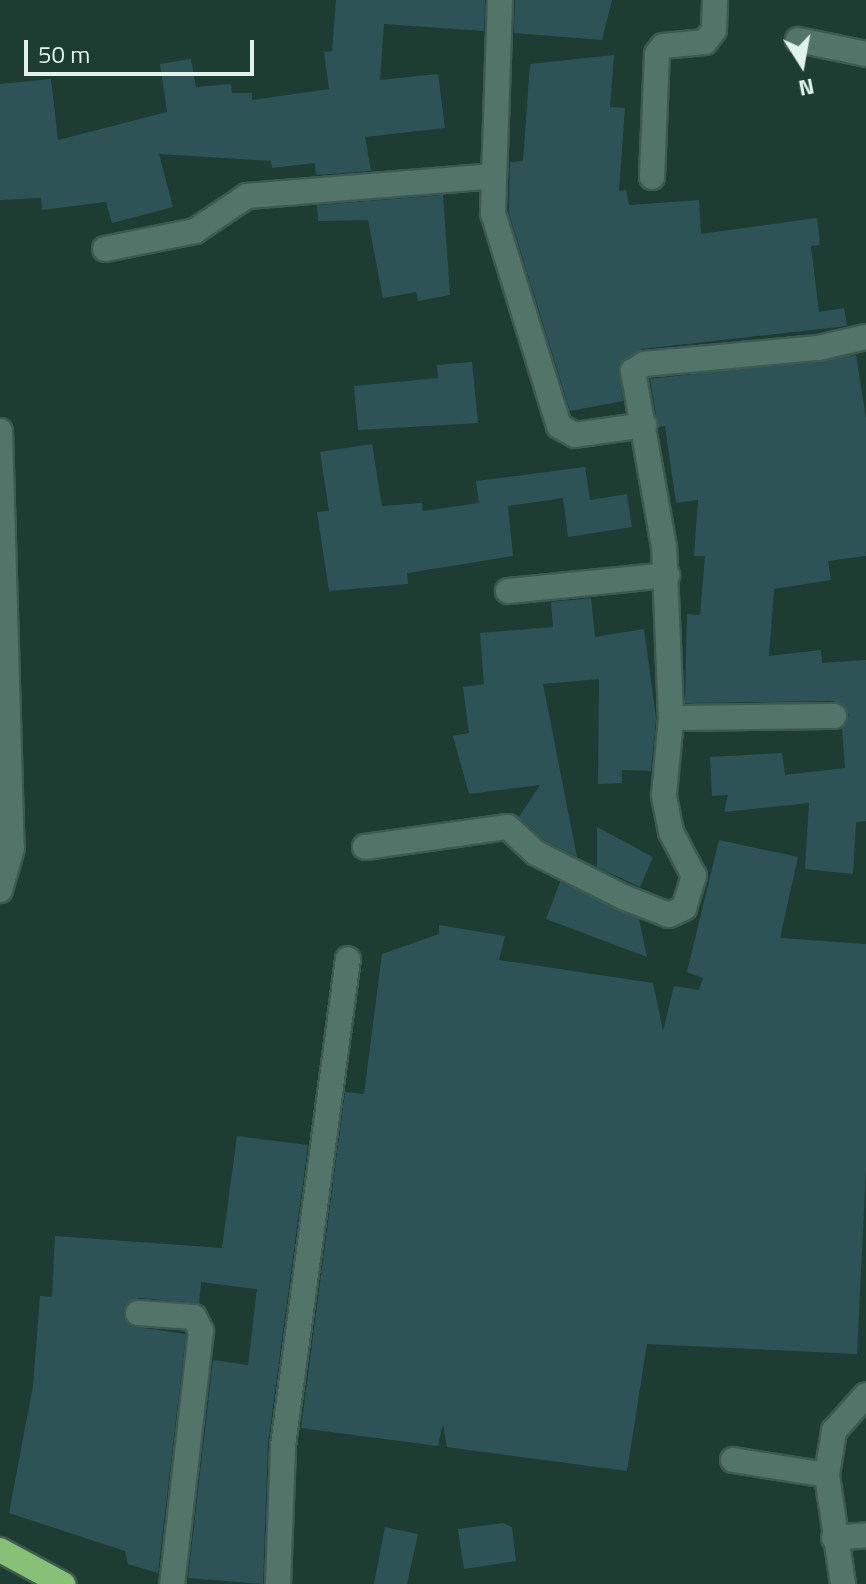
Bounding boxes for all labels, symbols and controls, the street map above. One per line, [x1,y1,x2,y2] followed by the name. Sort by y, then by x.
[28,24,258,74] scale bar
[762,24,842,104] north arrow
[38,36,90,72] text: 50 m
[796,69,817,106] text: N

